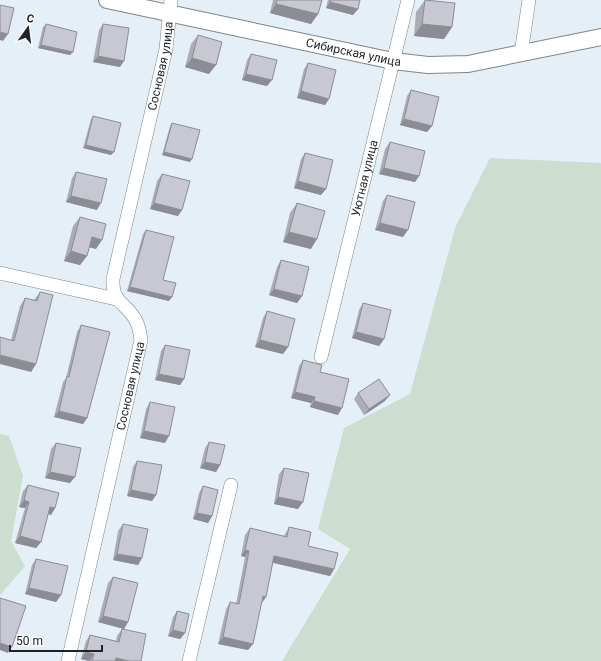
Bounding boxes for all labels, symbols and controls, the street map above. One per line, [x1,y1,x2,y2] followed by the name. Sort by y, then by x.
[8,8,48,48] north arrow
[25,12,35,26] text: С
[145,21,176,112] street label: Сосновая улица
[305,36,402,69] street label: Сибирская улица
[348,138,381,218] street label: Уютная улица
[114,340,147,432] street label: Сосновая улица
[10,627,102,653] scale bar
[16,634,43,648] text: 50 m

